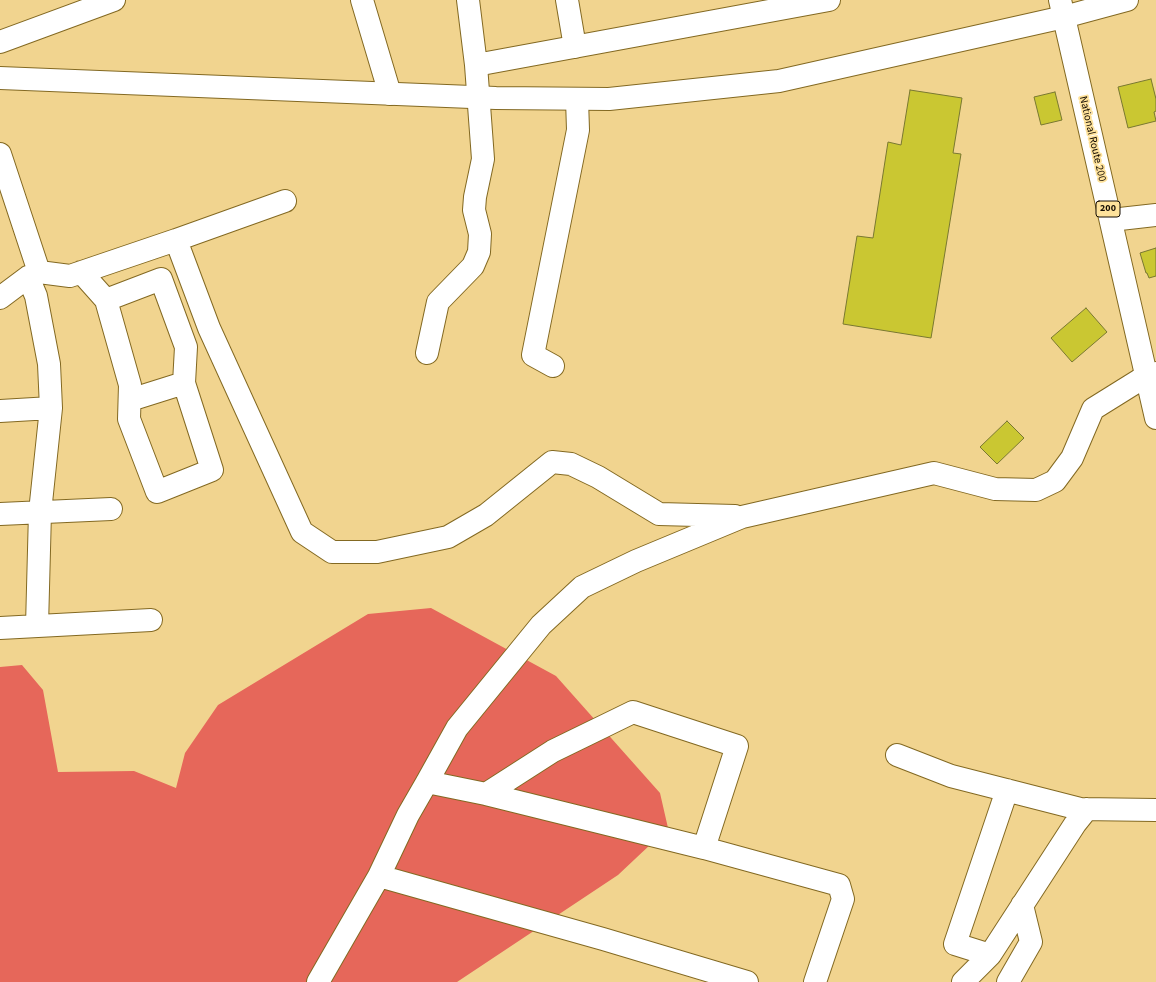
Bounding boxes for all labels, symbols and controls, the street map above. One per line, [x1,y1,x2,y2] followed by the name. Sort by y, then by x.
[1076,95,1108,183] street label: National Route 200
[1096,201,1120,217] road number: 200

